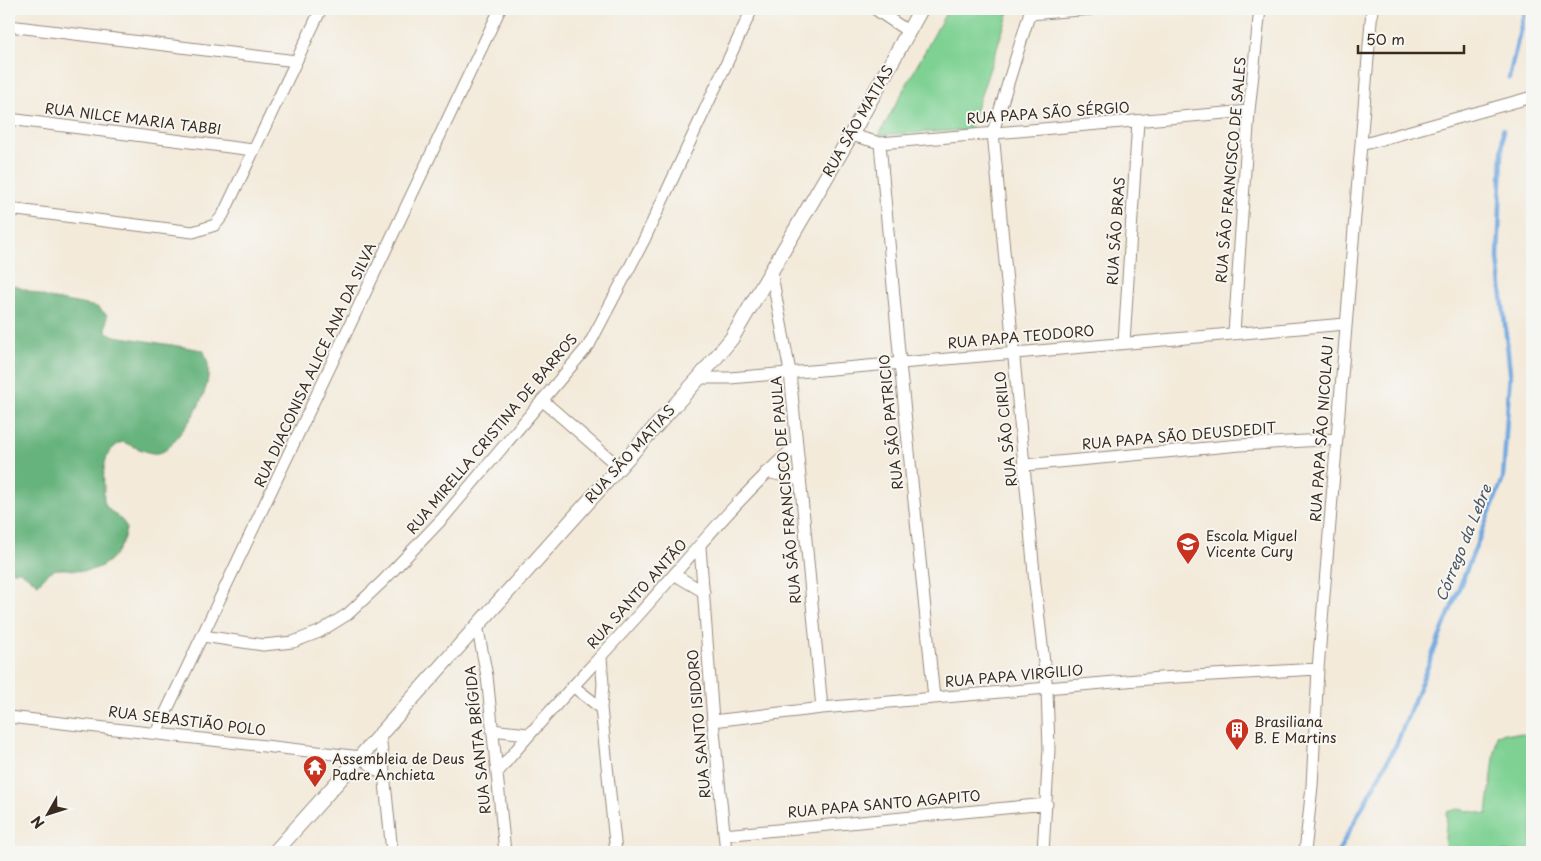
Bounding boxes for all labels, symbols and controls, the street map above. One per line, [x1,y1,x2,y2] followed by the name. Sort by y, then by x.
[1358,22,1465,54] scale bar
[1366,27,1405,50] text: 50 m
[1210,56,1251,284] street label: RUA SÃO FRANCISCO DE SALES
[817,61,898,181] street label: RUA SÃO MATIAS
[966,96,1130,129] street label: RUA PAPA SÃO SÉRGIO
[44,97,222,140] street label: RUA NILCE MARIA TABBI
[1101,176,1130,286] street label: RUA SÃO BRAS
[248,239,381,491] street label: RUA DIACONISA ALICE ANA DA SILVA
[947,320,1095,353] street label: RUA PAPA TEODORO
[401,329,582,538] street label: RUA MIRELLA CRISTINA DE BARROS
[1305,335,1338,523] street label: RUA PAPA SÃO NICOLAU I
[873,353,908,491] street label: RUA SÃO PATRICIO
[989,370,1022,488] street label: RUA SÃO CIRILO
[765,375,806,605] street label: RUA SÃO FRANCISCO DE PAULA
[580,400,680,508] street label: RUA SÃO MATIAS
[1081,417,1277,454] street label: RUA PAPA SÃO DEUSDEDIT
[1429,480,1497,604] water label: Córrego da Lebre
[1206,525,1297,562] place label: Escola Miguel Vicente Cury
[1175,531,1201,565] school or university icon: Escola Miguel Vicente Cury
[582,534,692,653] street label: RUA SANTO ANTÃO
[682,649,715,799] street label: RUA SANTO ISIDORO
[944,659,1084,692] street label: RUA PAPA VIRGILIO
[459,665,496,815] street label: RUA SANTA BRÍGIDA
[107,700,267,741] street label: RUA SEBASTIÃO POLO
[1254,711,1336,748] place label: Brasiliana B. E Martins
[1224,717,1250,751] building icon: Brasiliana B. E Martins
[332,748,464,785] place label: Assembleia de Deus Padre Anchieta
[302,754,328,788] temple icon: Assembleia de Deus Padre Anchieta
[787,785,981,822] street label: RUA PAPA SANTO AGAPITO
[22,788,72,838] north arrow
[26,812,49,833] text: N

